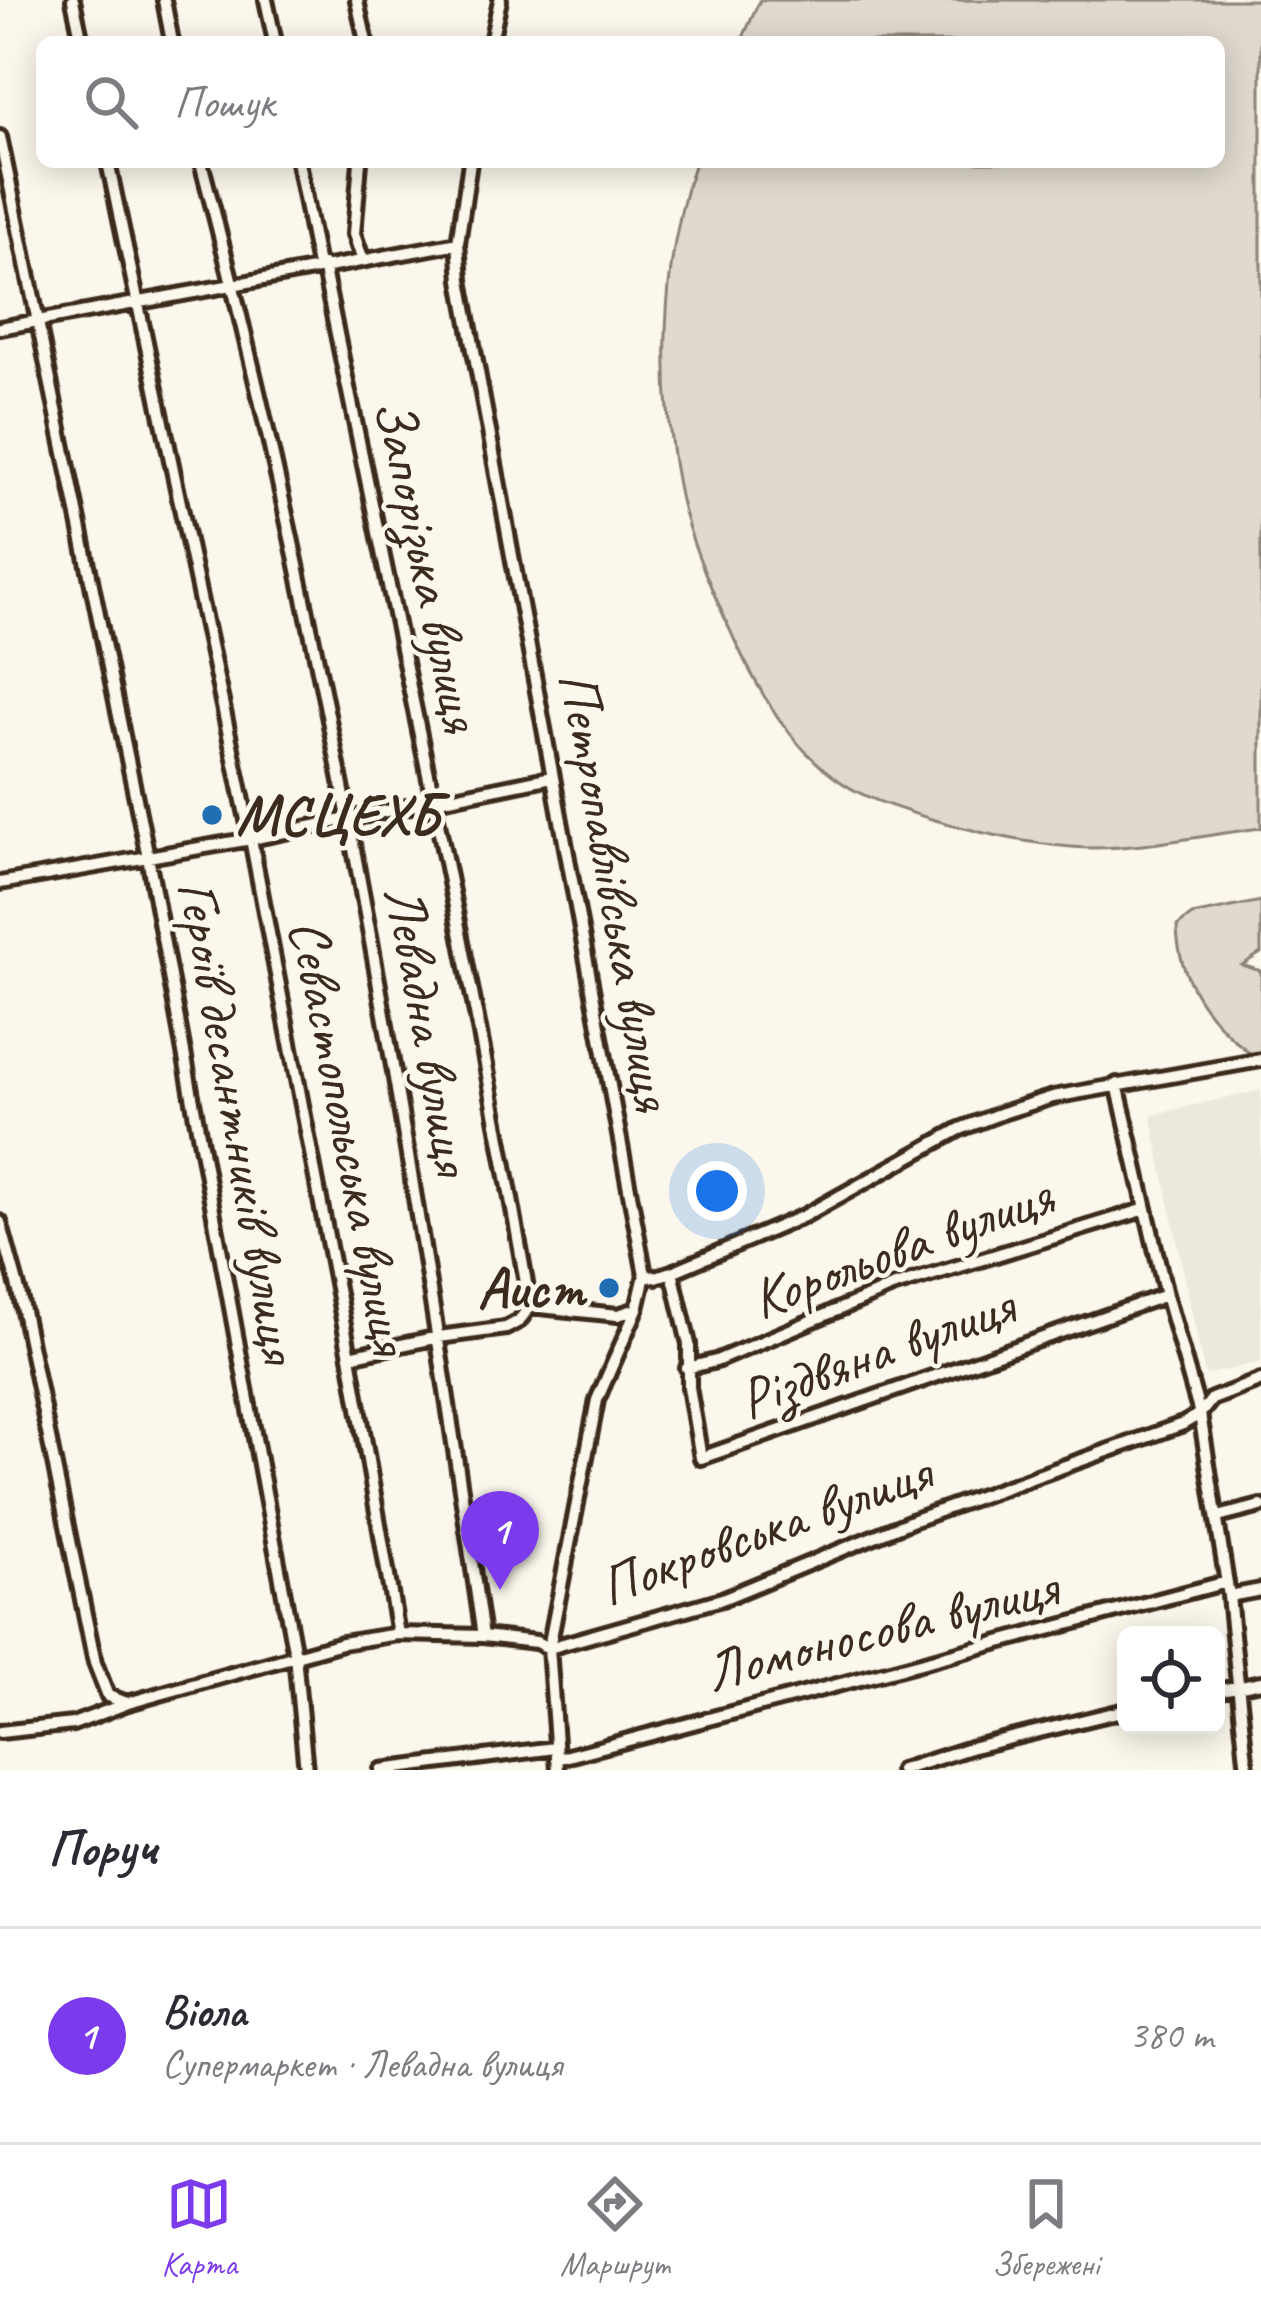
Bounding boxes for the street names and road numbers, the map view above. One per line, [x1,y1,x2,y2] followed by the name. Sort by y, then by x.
[358,392,499,740] street label: Запорізька вулиця
[542,666,690,1118] street label: Петропавлівська вулиця
[161,875,317,1371] street label: Героїв десантників вулиця
[368,880,490,1183] street label: Левадна вулиця
[273,913,428,1363] street label: Севастопольська вулиця
[741,1158,1065,1335] street label: Корольова вулиця
[729,1268,1027,1435] street label: Різдвяна вулиця
[590,1435,944,1622] street label: Покровська вулиця
[698,1550,1068,1707] street label: Ломоносова вулиця

